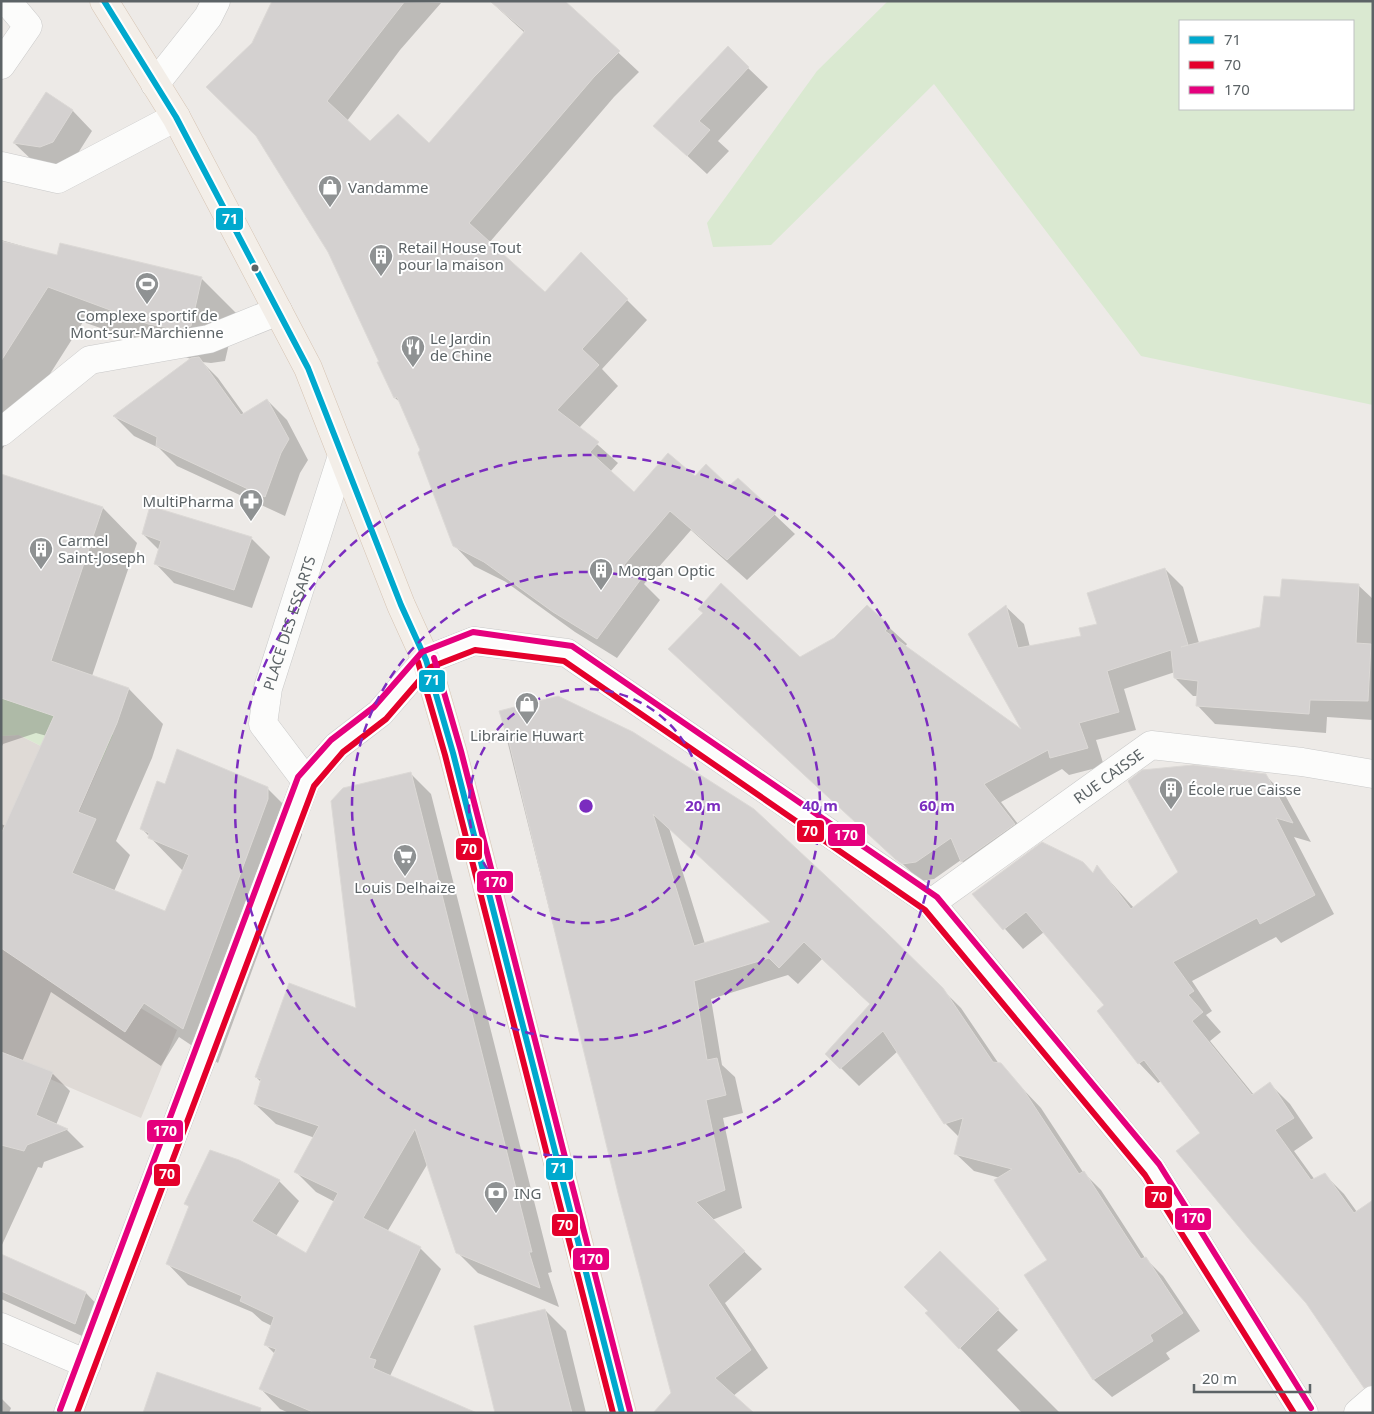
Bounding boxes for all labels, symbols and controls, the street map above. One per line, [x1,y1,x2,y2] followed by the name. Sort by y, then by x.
[1179,20,1354,110] legend
[1224,29,1241,49] text: 71
[1224,54,1241,74] text: 70
[1224,79,1250,99] text: 170
[317,174,343,208] shop icon: Vandamme
[348,177,429,197] place label: Vandamme
[215,207,244,231] line badge: 71
[222,209,238,228] text: 71
[398,237,522,274] place label: Retail House Tout pour la maison
[368,243,394,277] building icon: Retail House Tout pour la maison
[250,263,260,273] unlabelled marker
[134,271,160,305] sports icon: Complexe sportif de Mont-sur-Marchienne
[70,305,224,342] place label: Complexe sportif de Mont-sur-Marchienne
[430,328,492,365] place label: Le Jardin de Chine
[400,334,426,368] restaurant icon: Le Jardin de Chine
[238,488,264,522] pharmacy icon: MultiPharma
[143,491,234,511] place label: MultiPharma
[58,530,145,567] place label: Carmel Saint-Joseph
[28,536,54,570] building icon: Carmel Saint-Joseph
[258,553,320,693] street label: PLACE DES ESSARTS
[588,557,614,591] building icon: Morgan Optic
[618,560,715,580] place label: Morgan Optic
[418,669,446,693] line badge: 71
[424,670,440,689] text: 71
[514,691,540,725] shop icon: Librairie Huwart
[470,725,584,745] place label: Librairie Huwart
[1069,744,1147,808] street label: RUE CAISSE
[1158,776,1184,810] building icon: École rue Caisse
[1188,779,1301,799] place label: École rue Caisse
[685,795,721,815] text: 20 m
[802,795,838,815] text: 40 m
[919,795,955,815] text: 60 m
[577,797,595,815] centre of rings
[796,819,825,843] line badge: 70
[802,821,818,840] text: 70
[827,823,866,847] line badge: 170
[834,825,858,844] text: 170
[455,837,483,861] line badge: 70
[461,839,477,858] text: 70
[392,843,418,877] supermarket icon: Louis Delhaize
[476,870,514,894] line badge: 170
[483,872,507,891] text: 170
[354,877,456,897] place label: Louis Delhaize
[146,1119,184,1143] line badge: 170
[153,1121,177,1140] text: 170
[545,1157,574,1181] line badge: 71
[551,1158,567,1177] text: 71
[153,1163,181,1187] line badge: 70
[159,1164,175,1183] text: 70
[483,1180,509,1214] bank icon: ING
[514,1183,541,1203] place label: ING
[1144,1185,1173,1209] line badge: 70
[1151,1187,1167,1206] text: 70
[1174,1207,1212,1231] line badge: 170
[1181,1208,1205,1227] text: 170
[551,1213,579,1237] line badge: 70
[557,1215,573,1234] text: 70
[572,1247,610,1271] line badge: 170
[579,1249,603,1268] text: 170
[1194,1362,1310,1394] scale bar
[1202,1368,1237,1388] text: 20 m

